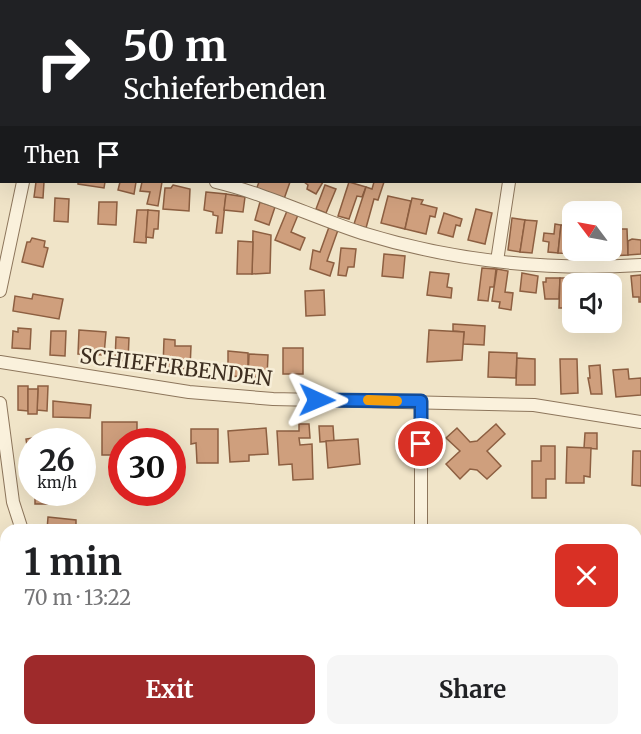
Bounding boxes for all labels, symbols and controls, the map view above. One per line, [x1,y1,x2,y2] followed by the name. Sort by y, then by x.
[123,20,227,72] text: 50 m
[24,24,102,102] icon: right
[123,72,326,106] text: Schieferbenden
[92,138,125,171] icon: arrive
[24,141,80,169] text: Then
[562,201,622,261] north arrow
[562,201,622,333] map controls
[562,273,622,333] button: sound
[78,342,274,392] street label: SCHIEFERBENDEN
[285,368,349,432] position arrow
[395,418,446,469] pin
[404,427,437,460] icon: arrive
[108,428,186,506] speed limit sign: 30
[39,441,75,479] text: 26
[37,473,77,492] text: km/h
[24,540,122,585] text: 1 min
[555,544,618,607] button: close
[24,585,131,610] text: 70 m · 13:22
[24,655,315,724] button: Exit
[327,655,618,724] button: Share

